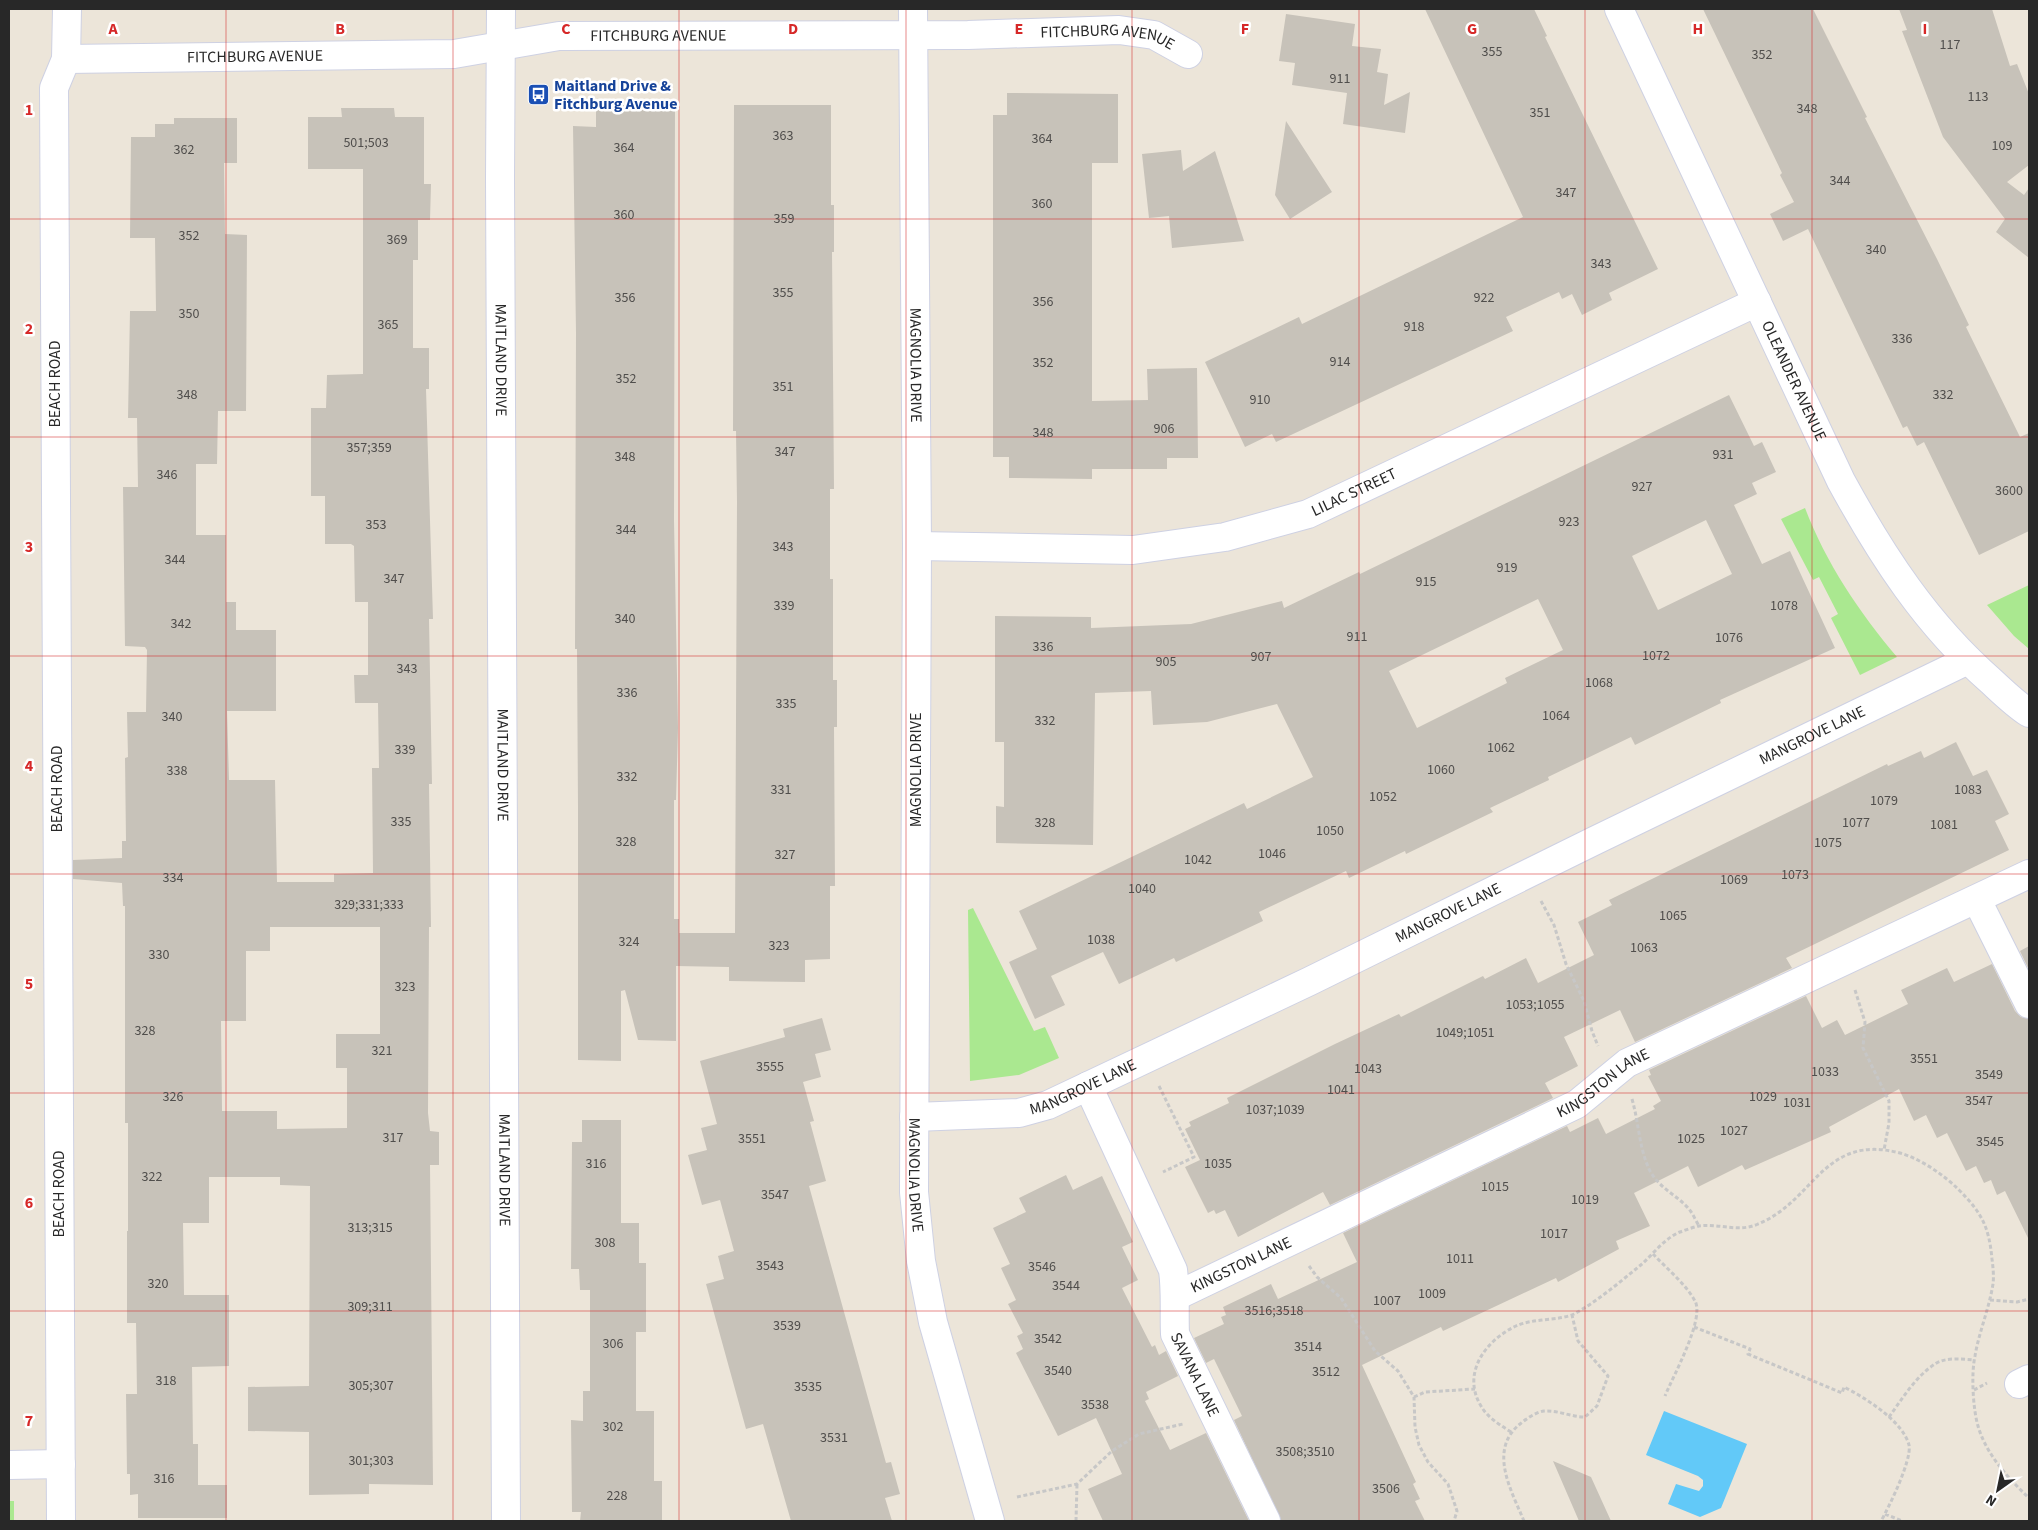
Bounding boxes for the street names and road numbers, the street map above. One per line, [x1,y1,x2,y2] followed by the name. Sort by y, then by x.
[1040,19,1179,55] street label: FITCHBURG AVENUE
[590,25,727,47] street label: FITCHBURG AVENUE
[187,45,323,68] street label: FITCHBURG AVENUE
[490,303,512,417] street label: MAITLAND DRIVE
[904,308,927,422] street label: MAGNOLIA DRIVE
[1756,317,1832,445] street label: OLEANDER AVENUE
[44,340,66,428] street label: BEACH ROAD
[1308,462,1401,522] street label: LILAC STREET
[1755,700,1869,770] street label: MANGROVE LANE
[491,708,514,822] street label: MAITLAND DRIVE
[905,713,927,827] street label: MAGNOLIA DRIVE
[46,745,68,833] street label: BEACH ROAD
[1392,878,1505,948] street label: MANGROVE LANE
[1553,1043,1653,1123] street label: KINGSTON LANE
[1027,1054,1140,1121] street label: MANGROVE LANE
[493,1113,516,1227] street label: MAITLAND DRIVE
[903,1118,929,1233] street label: MAGNOLIA DRIVE
[48,1150,70,1238] street label: BEACH ROAD
[1187,1231,1295,1299] street label: KINGSTON LANE
[1165,1329,1225,1421] street label: SAVANA LANE

